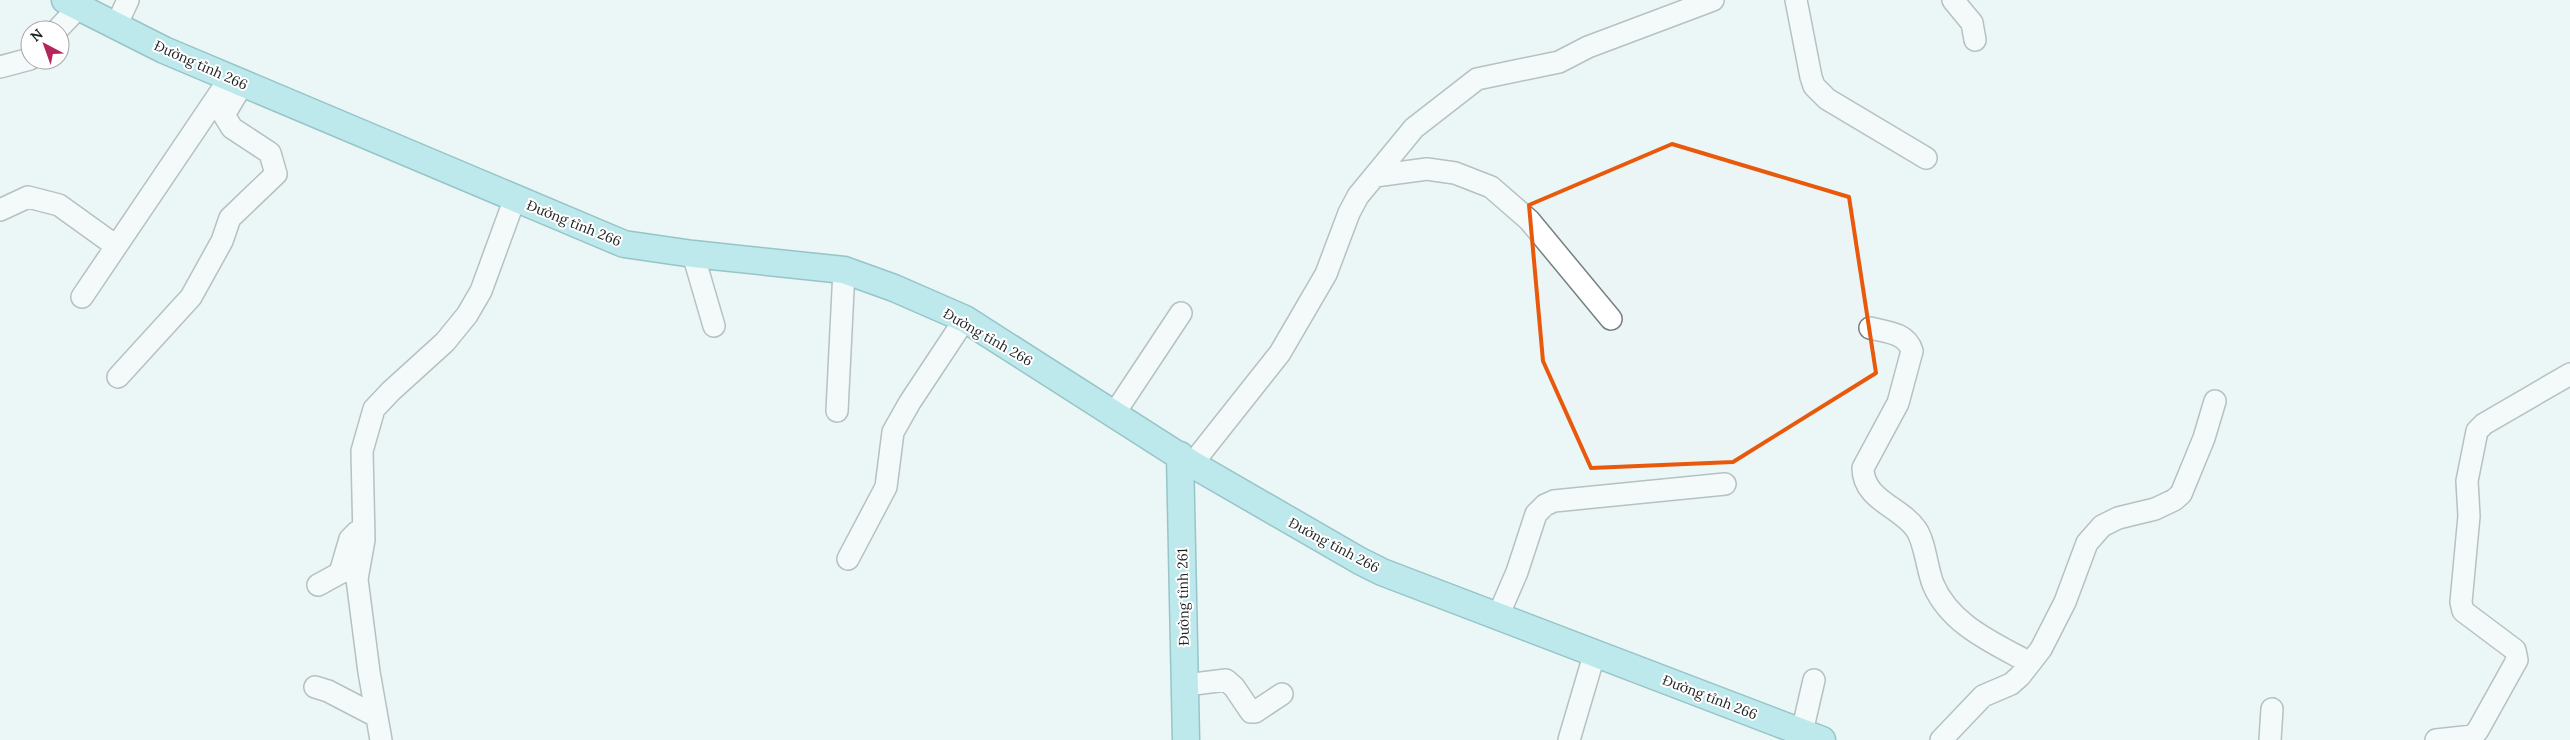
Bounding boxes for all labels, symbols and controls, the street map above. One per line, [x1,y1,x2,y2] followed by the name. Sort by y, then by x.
[20,20,70,70] north arrow
[26,25,47,46] text: N
[151,36,251,94] street label: Đường tỉnh 266
[524,196,624,250] street label: Đường tỉnh 266
[940,304,1036,370] street label: Đường tỉnh 266
[1285,513,1383,577] street label: Đường tỉnh 266
[1173,548,1193,646] street label: Đường tỉnh 261
[1660,671,1760,723] street label: Đường tỉnh 266

